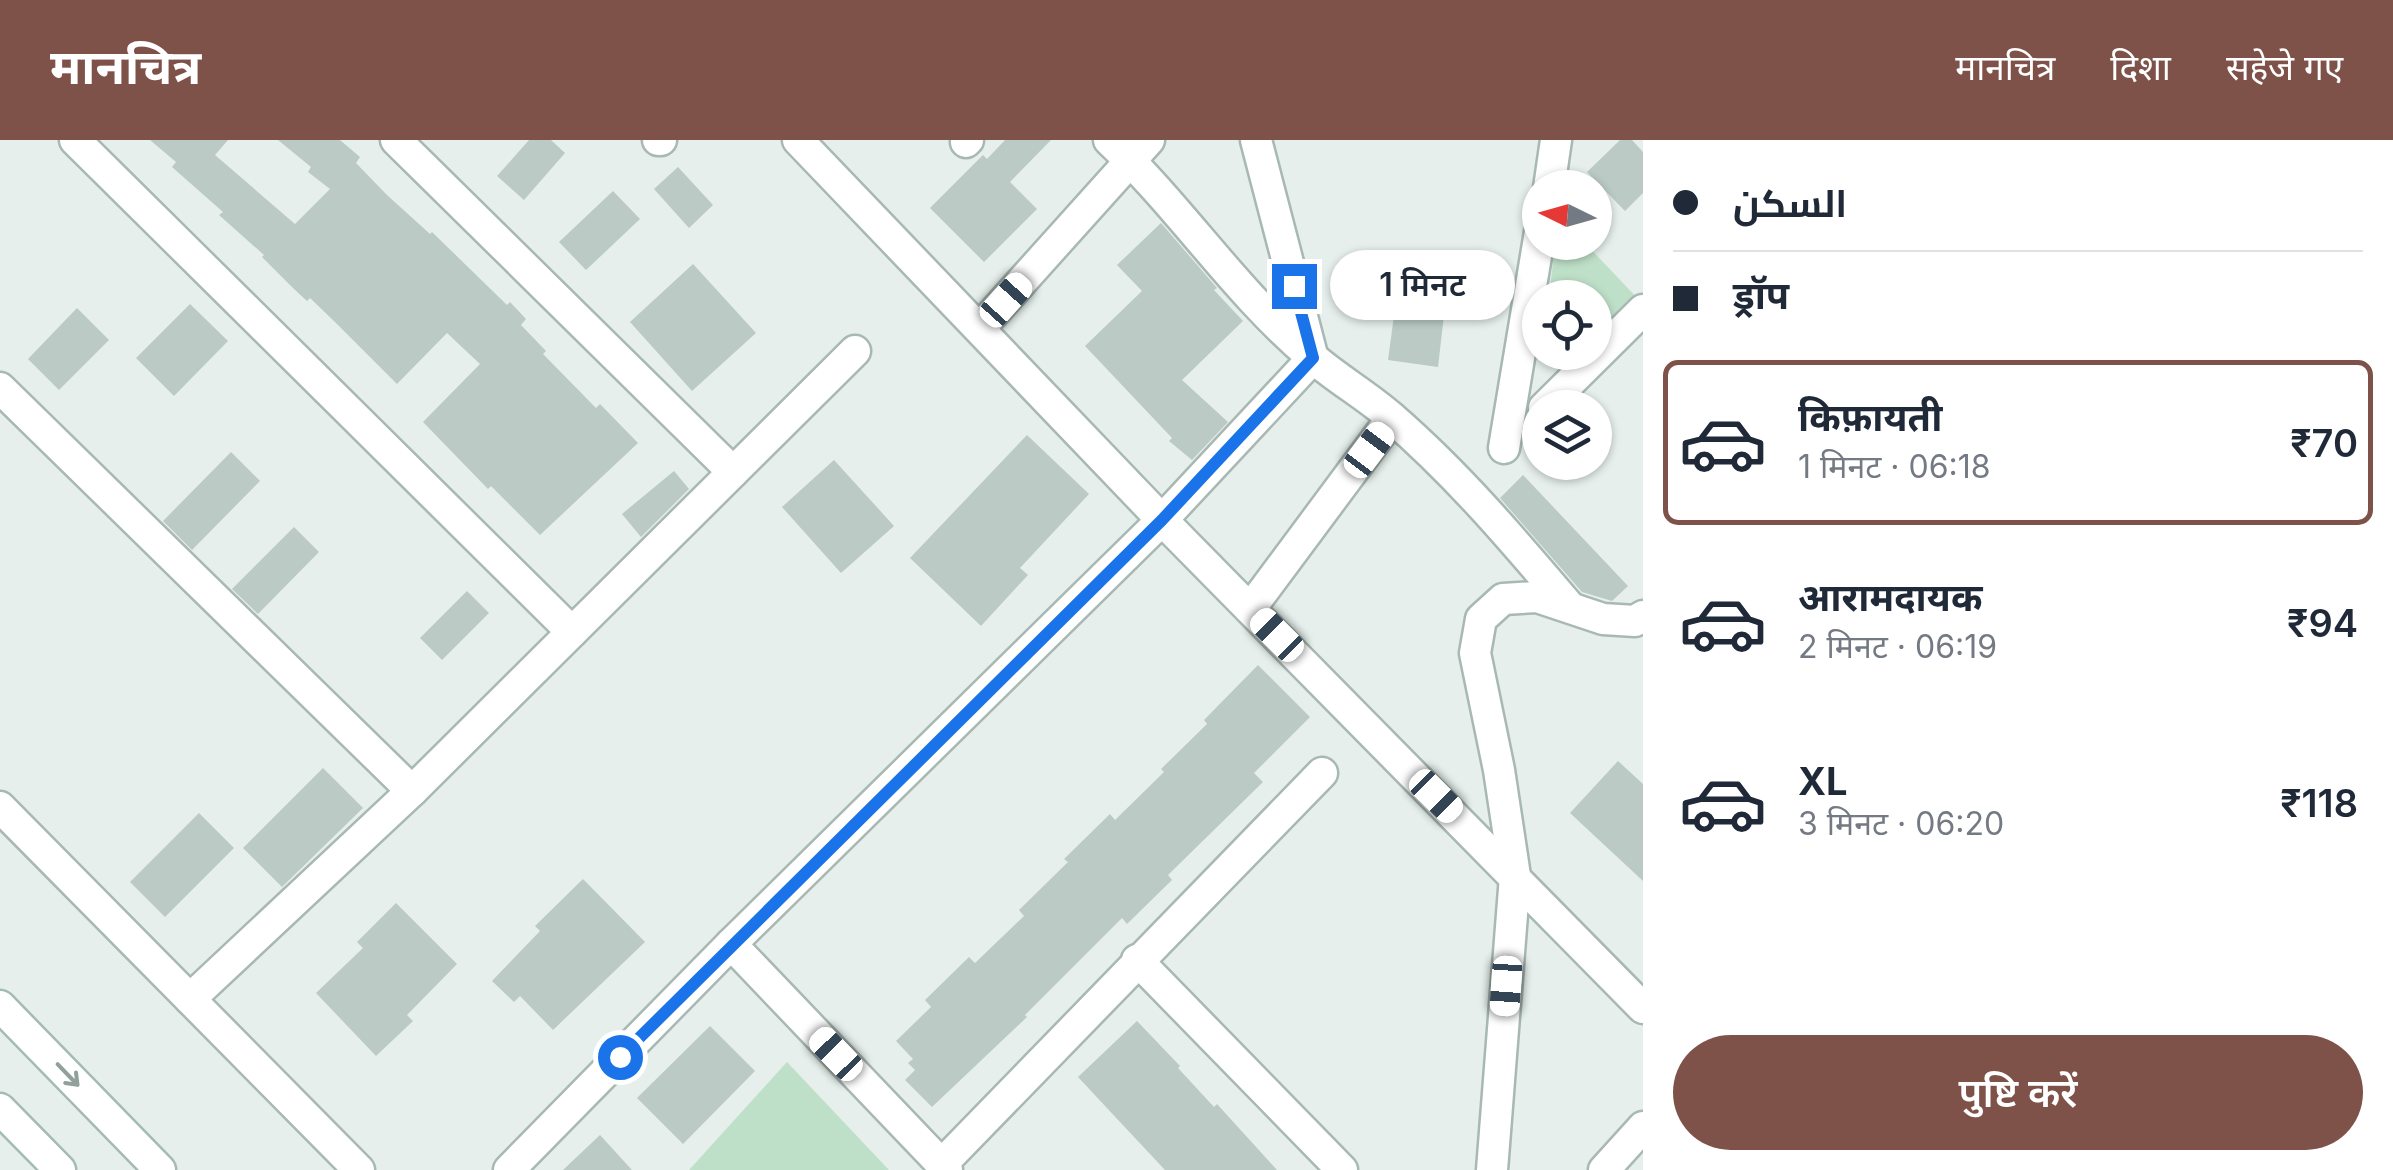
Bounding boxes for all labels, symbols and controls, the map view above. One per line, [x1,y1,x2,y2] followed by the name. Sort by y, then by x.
[50,37,201,96] text: मानचित्र
[1955,46,2055,88] text: मानचित्र
[2110,46,2171,88] text: दिशा
[2226,46,2343,88] text: सहेजे गए
[1522,170,1612,260] north arrow
[1522,170,1612,480] map controls
[1733,180,1847,226] text: السكن
[1329,251,1514,321] callout: 1 मिनट
[1272,264,1317,309] route end
[1379,265,1466,304] text: 1 मिनट
[975,268,1037,332] car
[1733,272,1789,318] text: ड्रॉप
[1522,280,1612,370] button: locate
[1522,390,1612,480] button: layers
[1798,394,1942,440] text: किफ़ायती
[1678,398,1768,488] icon: car
[1339,417,1399,483] car
[2290,420,2358,466] text: ₹70
[1798,447,1991,486] text: 1 मिनट · 06:18
[1798,574,1982,620] text: आरामदायक
[1678,578,1768,668] icon: car
[2287,600,2358,646] text: ₹94
[1245,603,1309,667] car
[1798,627,1997,666] text: 2 मिनट · 06:19
[1678,758,1768,848] icon: car
[1798,758,1848,804] text: XL
[1404,764,1468,828] car
[2280,780,2358,826] text: ₹118
[1798,804,2004,843] text: 3 मिनट · 06:20
[1489,955,1523,1017] car
[804,1022,868,1086] car
[598,1035,643,1080] route start
[1673,1035,2363,1150] button: पुष्टि करें
[56,1063,80,1087] one-way arrow

